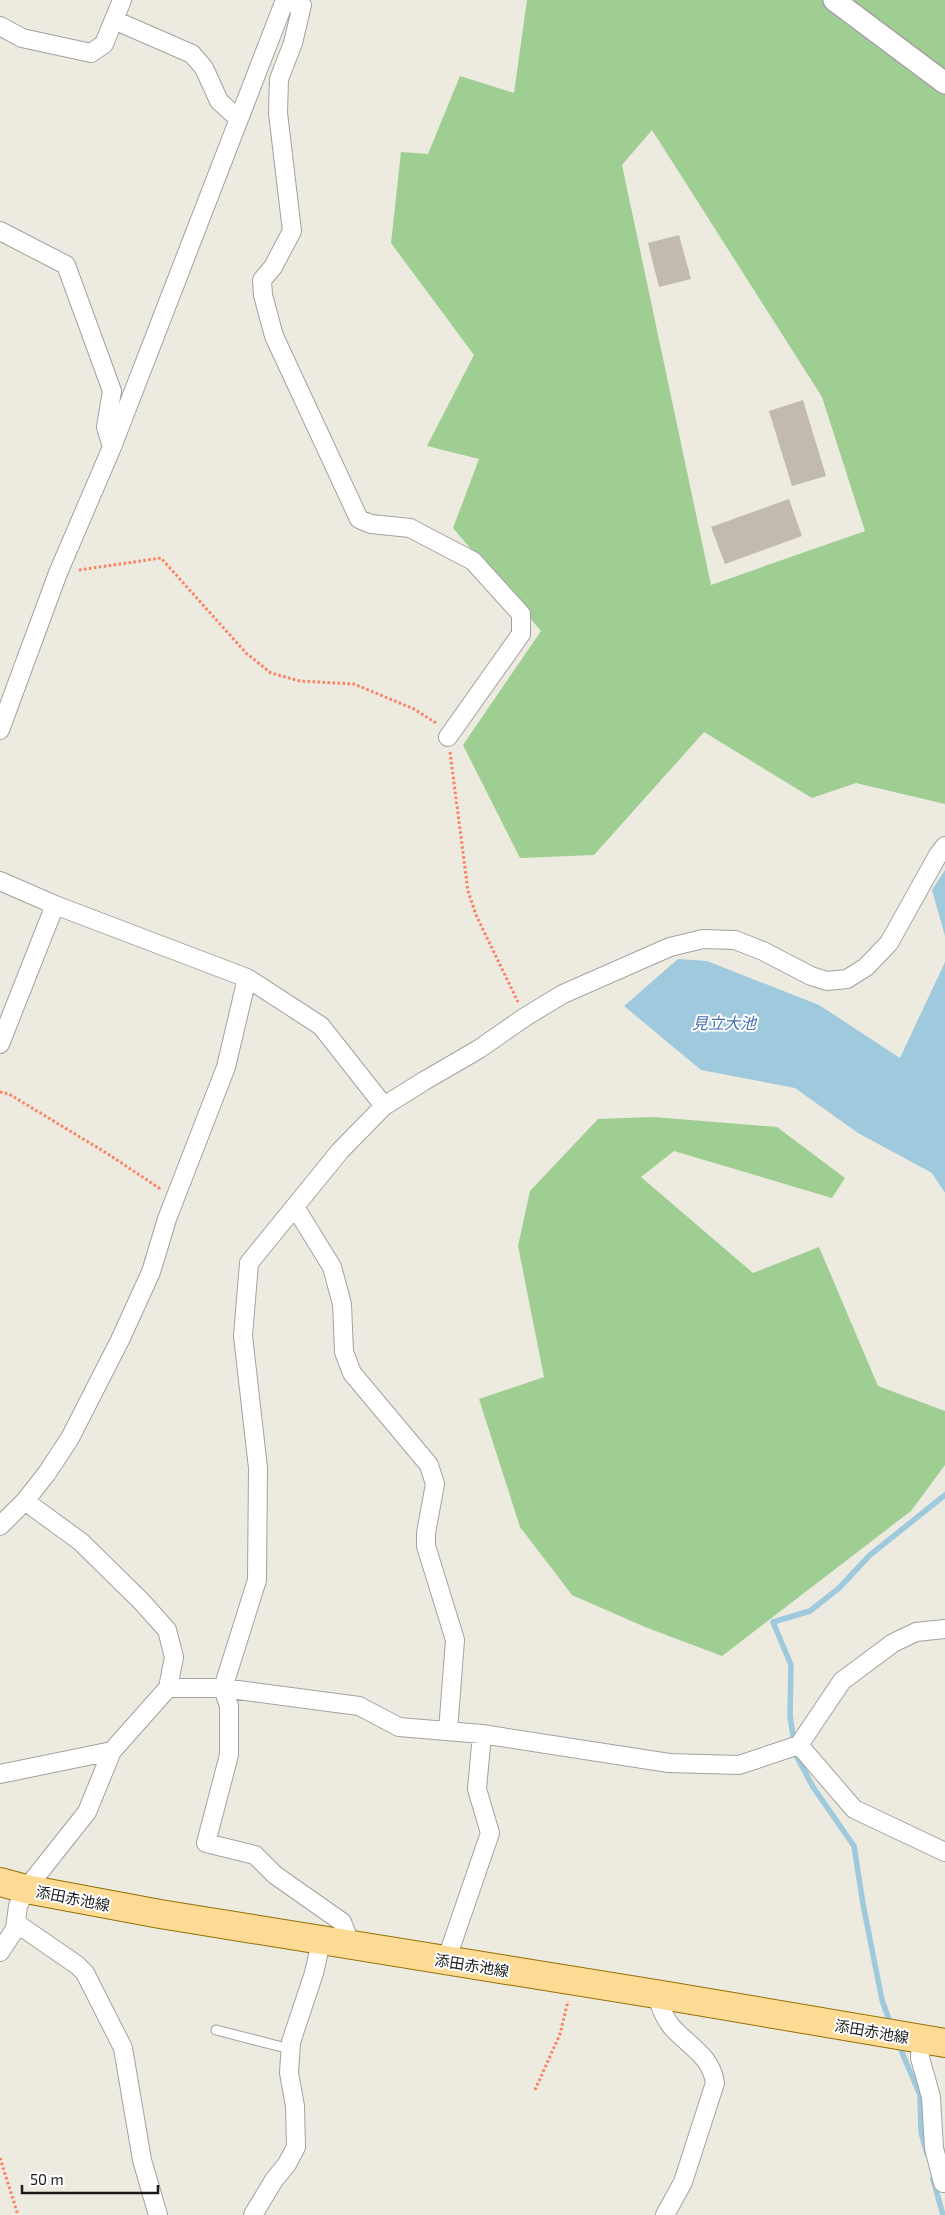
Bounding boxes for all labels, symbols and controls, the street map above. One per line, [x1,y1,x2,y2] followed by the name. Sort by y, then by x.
[692,1013,758,1032] water label: 見立大池
[34,1882,112,1914] street label: 添田赤池線
[434,1950,510,1980] street label: 添田赤池線
[833,2016,911,2046] street label: 添田赤池線
[22,2162,159,2194] scale bar
[30,2170,64,2188] text: 50 m

